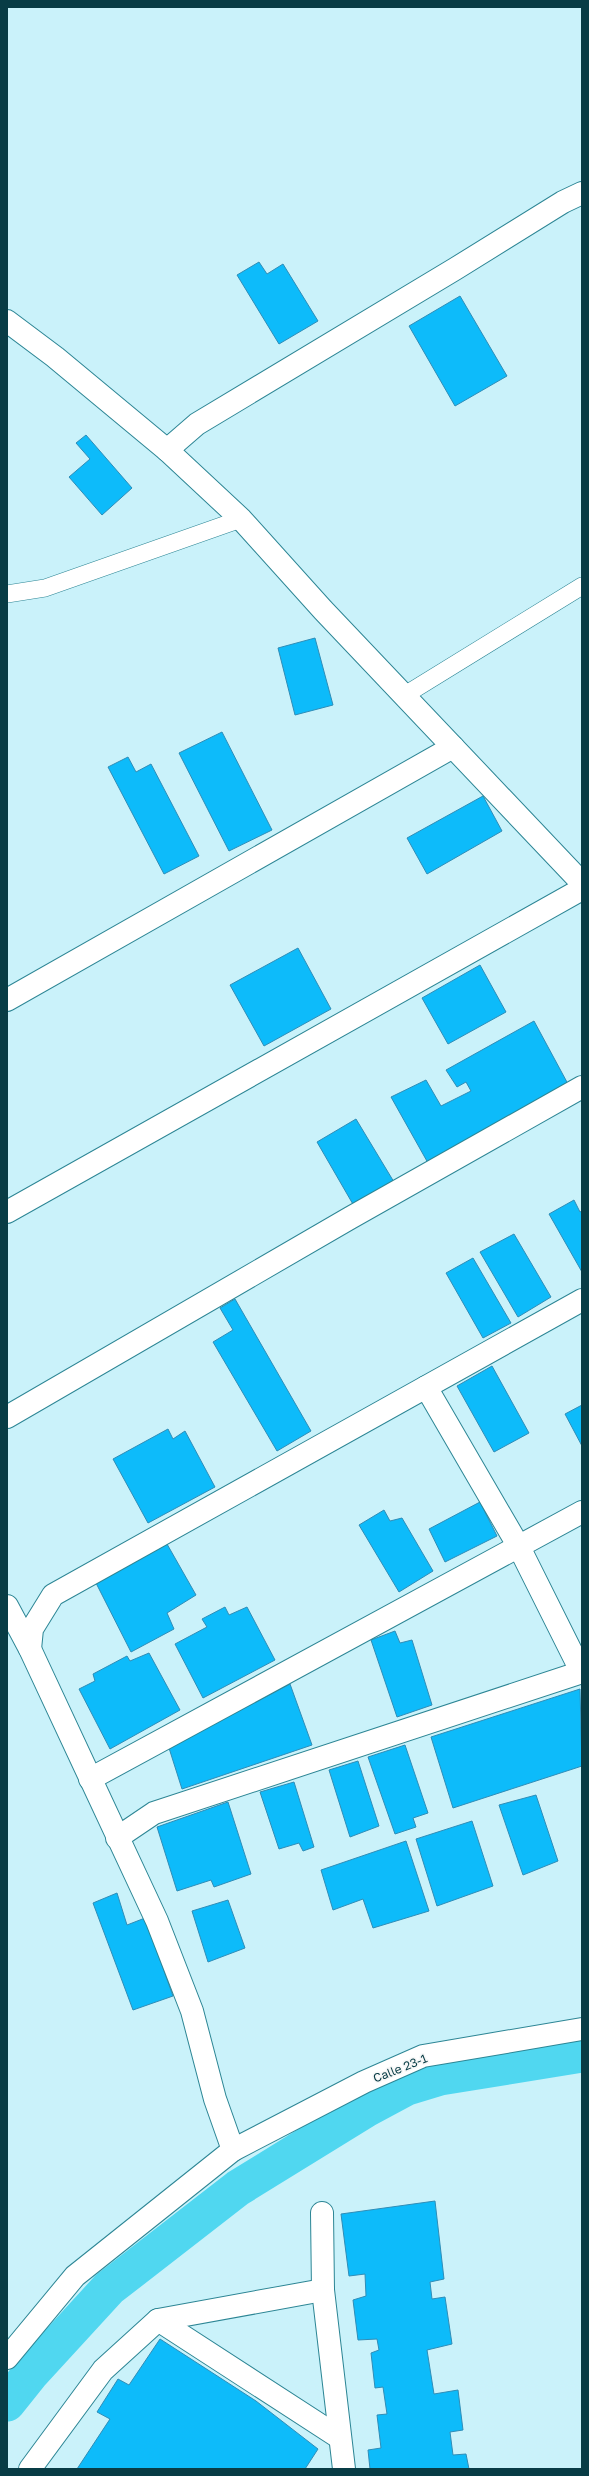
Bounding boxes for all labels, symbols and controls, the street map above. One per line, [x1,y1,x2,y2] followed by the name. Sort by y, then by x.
[371,2050,429,2086] street label: Calle 23-1

